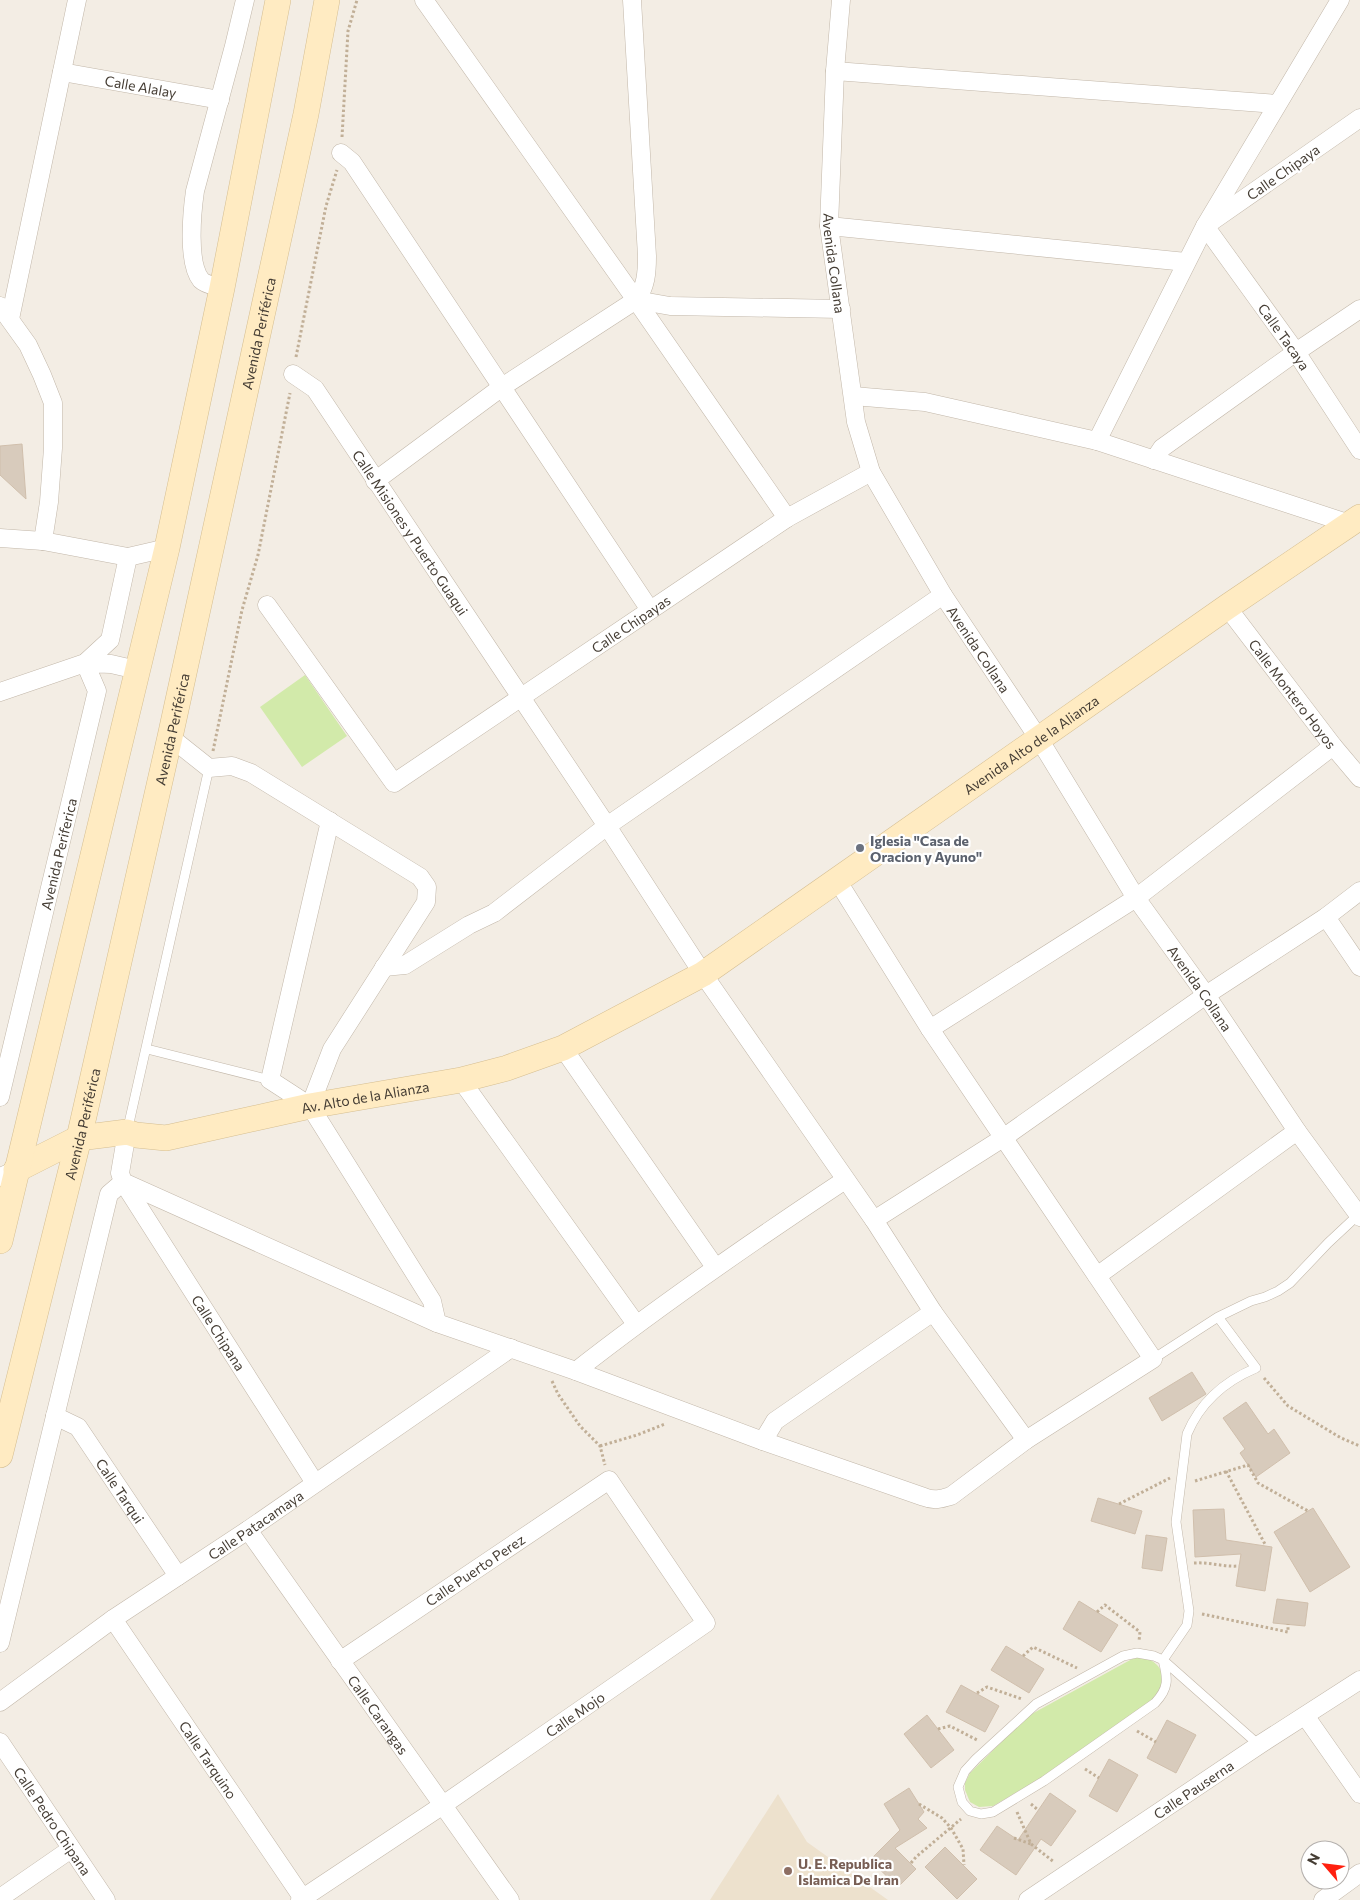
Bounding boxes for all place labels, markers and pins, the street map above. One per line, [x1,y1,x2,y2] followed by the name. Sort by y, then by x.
[870,832,982,865] place label: Iglesia "Casa de Oracion y Ayuno"
[854,842,866,854] marker: Iglesia "Casa de Oracion y Ayuno"
[798,1855,899,1888] place label: U. E. Republica Islamica De Iran
[782,1865,794,1877] marker: U. E. Republica Islamica De Iran

